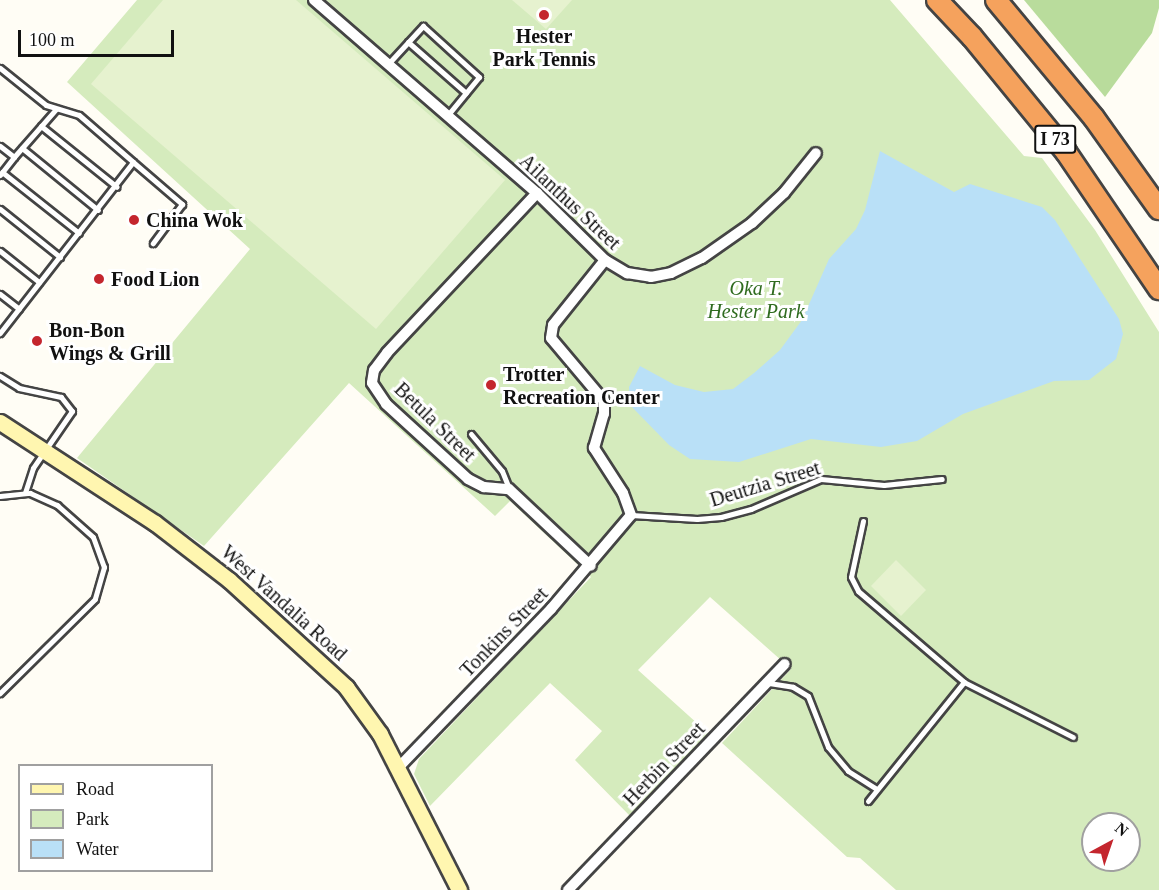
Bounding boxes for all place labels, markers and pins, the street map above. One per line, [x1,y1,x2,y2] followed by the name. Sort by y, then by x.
[537,8,551,22] marker: Hester Park Tennis
[492,24,596,71] place label: Hester Park Tennis
[146,208,243,232] place label: China Wok
[127,213,141,227] marker: China Wok
[111,267,199,291] place label: Food Lion
[92,272,106,286] marker: Food Lion
[49,318,171,365] place label: Bon-Bon Wings & Grill
[30,334,44,348] marker: Bon-Bon Wings & Grill
[503,362,660,409] place label: Trotter Recreation Center
[484,378,498,392] marker: Trotter Recreation Center

